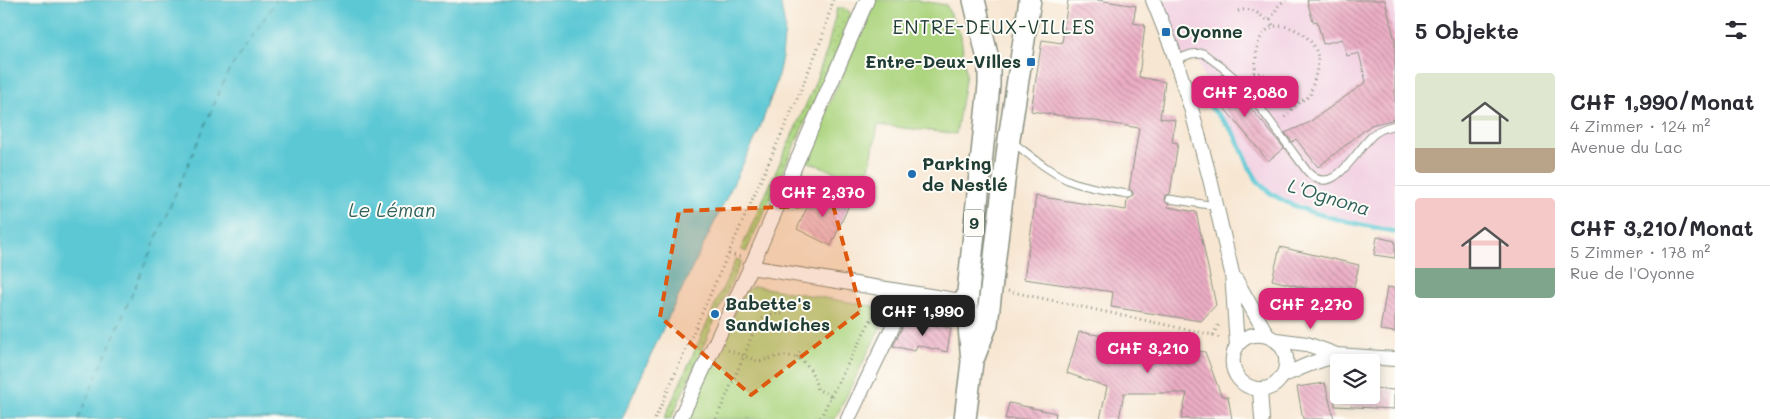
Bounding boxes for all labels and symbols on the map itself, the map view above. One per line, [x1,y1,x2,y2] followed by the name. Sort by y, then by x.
[893,14,1095,39] district label: ENTRE-DEUX-VILLES
[1176,19,1243,43] place label: Oyonne
[1160,26,1172,38] marker: Oyonne
[865,49,1021,73] place label: Entre-Deux-Villes
[1025,56,1037,68] marker: Entre-Deux-Villes
[1188,76,1302,118] pin: CHF 2,080
[922,151,1008,196] place label: Parking de Nestlé
[906,168,918,180] marker: Parking de Nestlé
[1285,172,1373,221] water label: L'Ognona
[766,176,880,218] pin: CHF 2,370
[348,197,436,222] water label: Le Léman
[964,210,984,237] road number: 9
[1254,288,1368,330] pin: CHF 2,270
[725,291,830,336] place label: Babette's Sandwiches
[866,294,980,337] pin: CHF 1,990
[709,308,721,320] marker: Babette's Sandwiches
[1091,332,1205,374] pin: CHF 3,210

